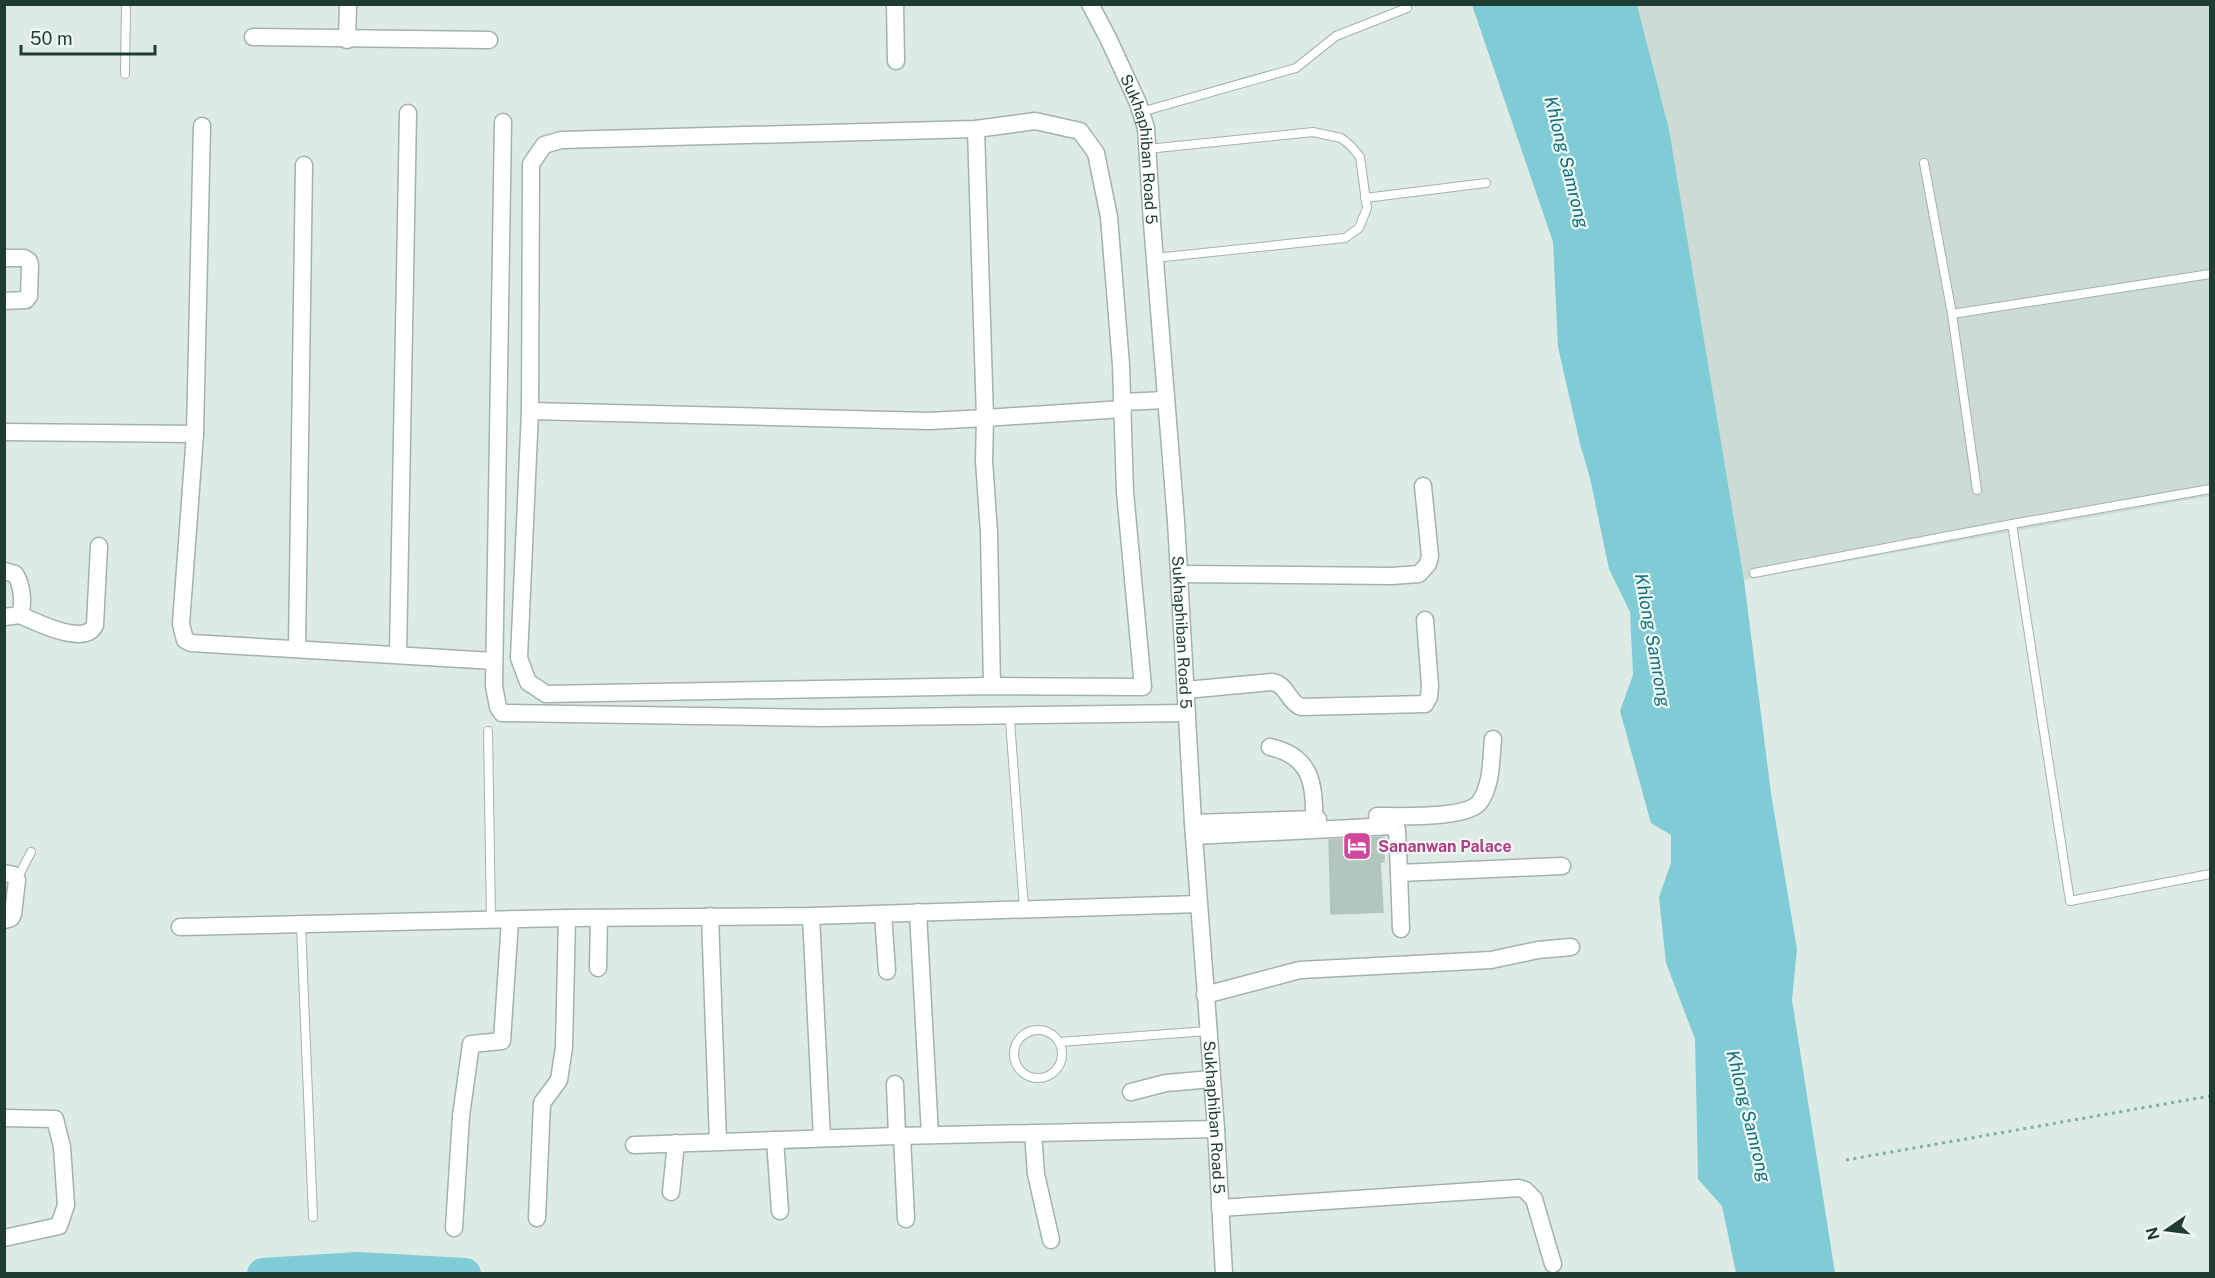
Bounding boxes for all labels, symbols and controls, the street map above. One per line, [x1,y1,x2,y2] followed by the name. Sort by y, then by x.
[21,18,154,56] scale bar
[30,28,73,49] text: 50 m
[1116,71,1162,225] street label: Sukhaphiban Road 5
[1540,94,1594,230] water label: Khlong Samrong
[1168,555,1196,710] street label: Sukhaphiban Road 5
[1631,572,1675,709] water label: Khlong Samrong
[1341,830,1373,862] hotel icon: Sananwan Palace
[1378,837,1512,856] place label: Sananwan Palace
[1200,1040,1229,1194] street label: Sukhaphiban Road 5
[1722,1048,1776,1184] water label: Khlong Samrong
[2137,1200,2197,1260] north arrow
[2142,1225,2164,1242] text: N

